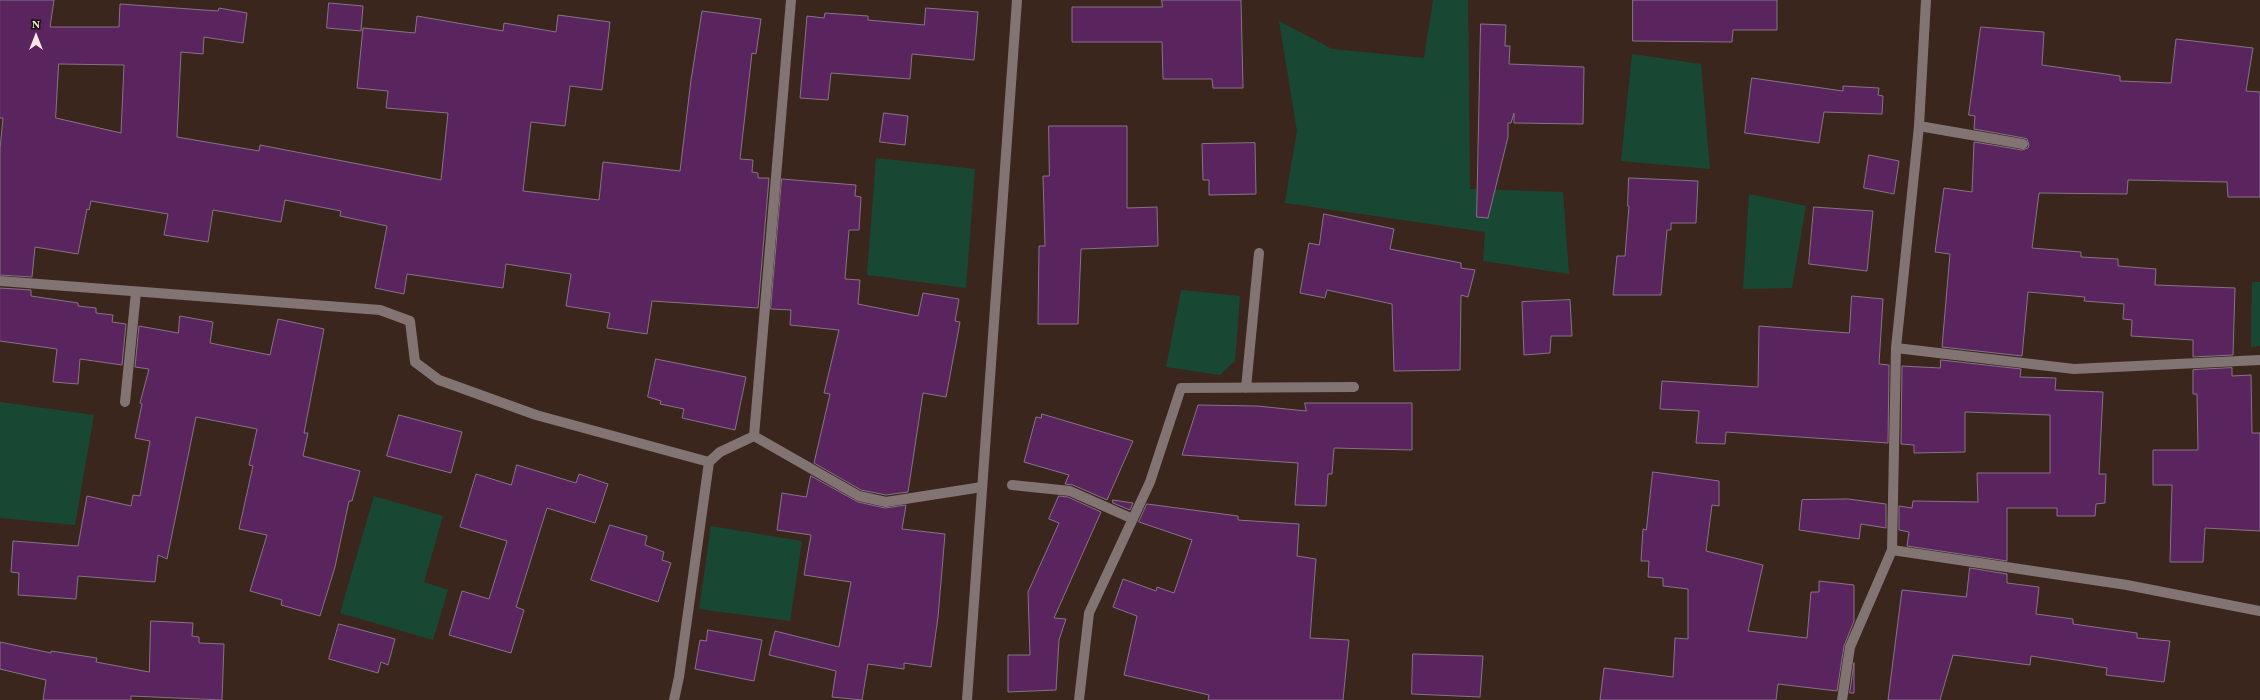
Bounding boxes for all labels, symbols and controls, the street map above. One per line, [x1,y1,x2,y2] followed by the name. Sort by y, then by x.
[16,16,56,56] north arrow
[32,18,40,30] text: N

